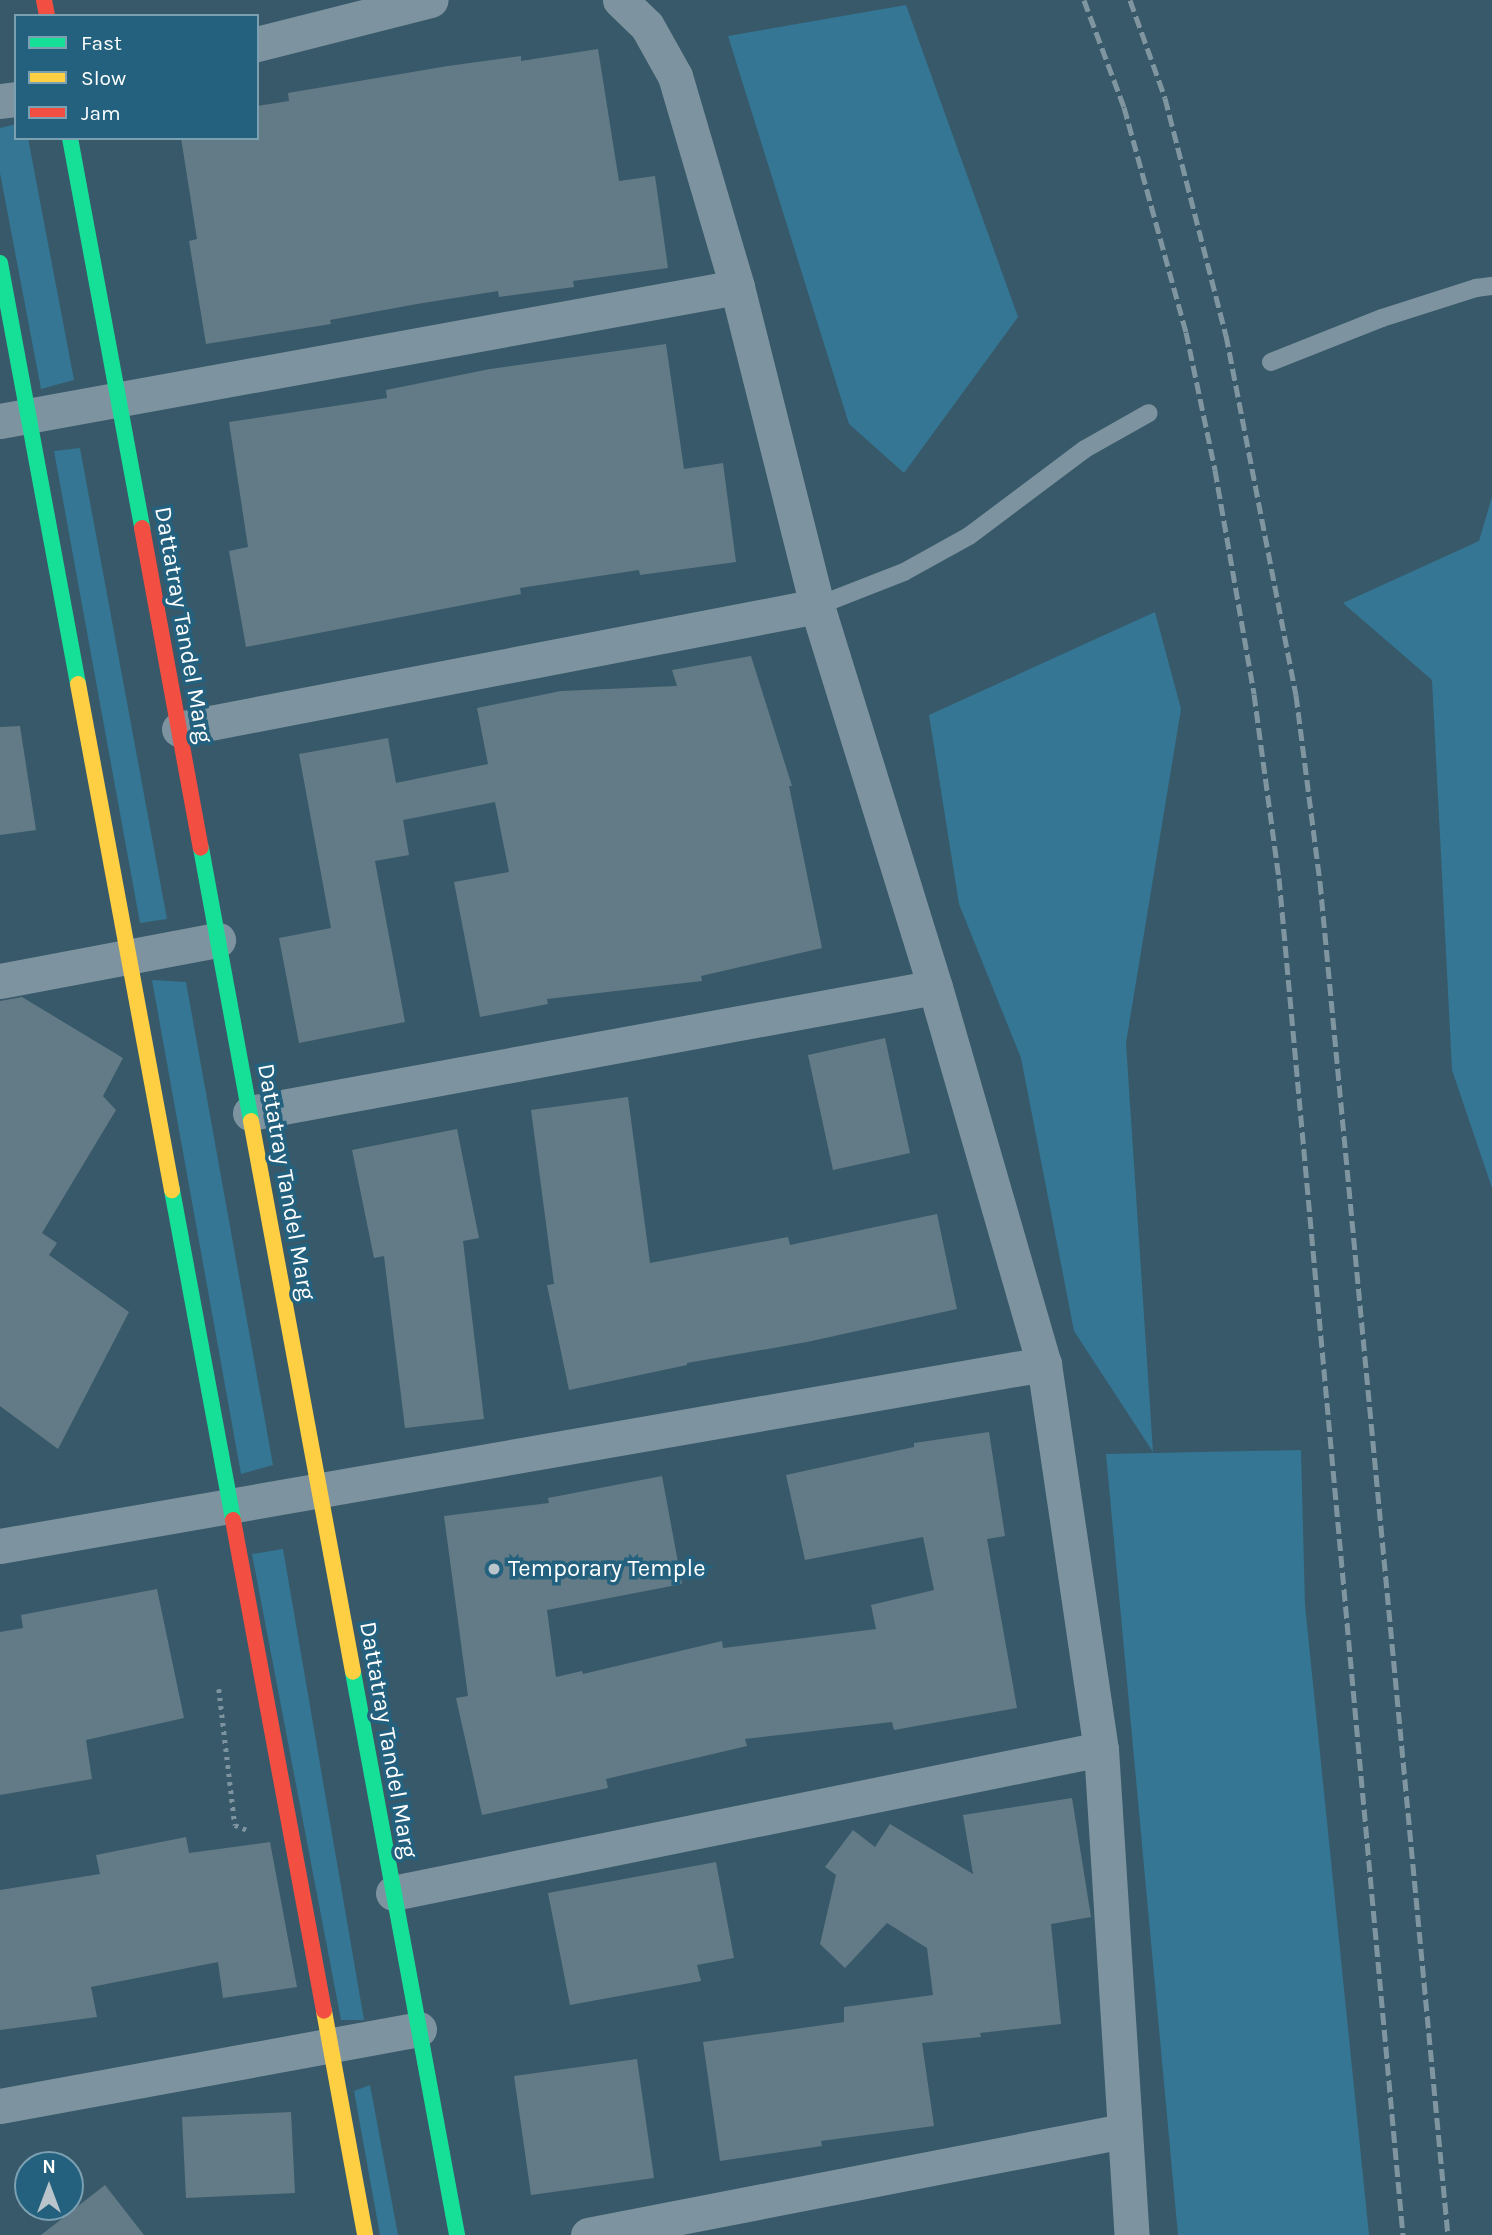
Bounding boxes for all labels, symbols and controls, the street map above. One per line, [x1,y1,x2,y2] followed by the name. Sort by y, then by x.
[14,14,259,140] legend
[81,31,122,55] text: Fast
[81,66,126,90] text: Slow
[81,101,121,125] text: Jam
[148,504,218,746] street label: Dattatray Tandel Marg
[251,1061,321,1303] street label: Dattatray Tandel Marg
[508,1555,706,1583] place label: Temporary Temple
[486,1561,502,1577] marker: Temporary Temple
[353,1619,423,1861] street label: Dattatray Tandel Marg
[14,2151,84,2221] north arrow
[42,2156,56,2178] text: N

